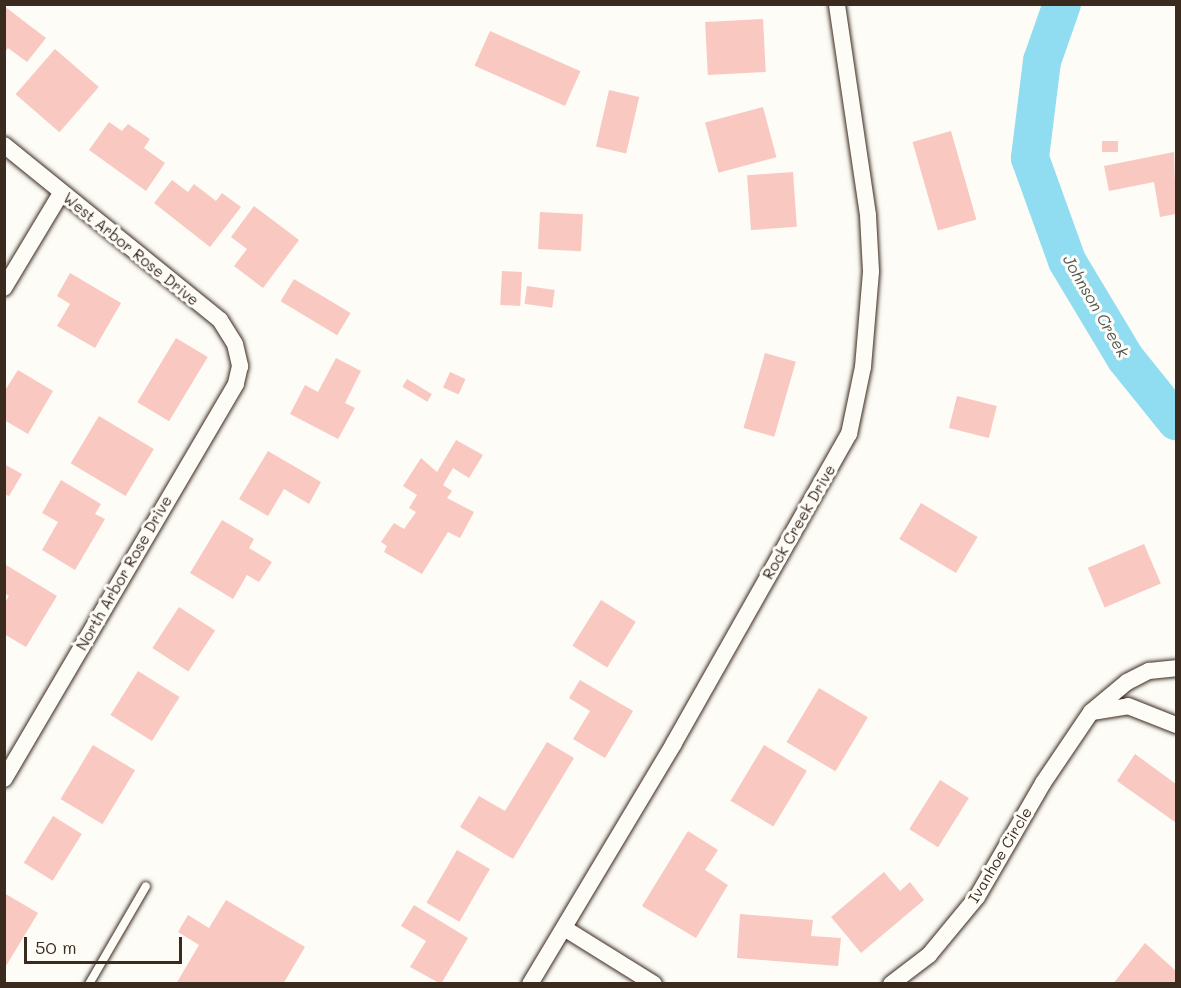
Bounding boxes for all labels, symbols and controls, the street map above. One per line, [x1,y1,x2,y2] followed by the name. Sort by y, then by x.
[60,189,202,309] street label: West Arbor Rose Drive
[1059,251,1133,361] water label: Johnson Creek
[759,462,839,582] street label: Rock Creek Drive
[72,492,176,654] street label: North Arbor Rose Drive
[964,804,1036,906] street label: Ivanhoe Circle
[27,925,184,963] scale bar
[35,935,77,959] text: 50 m

